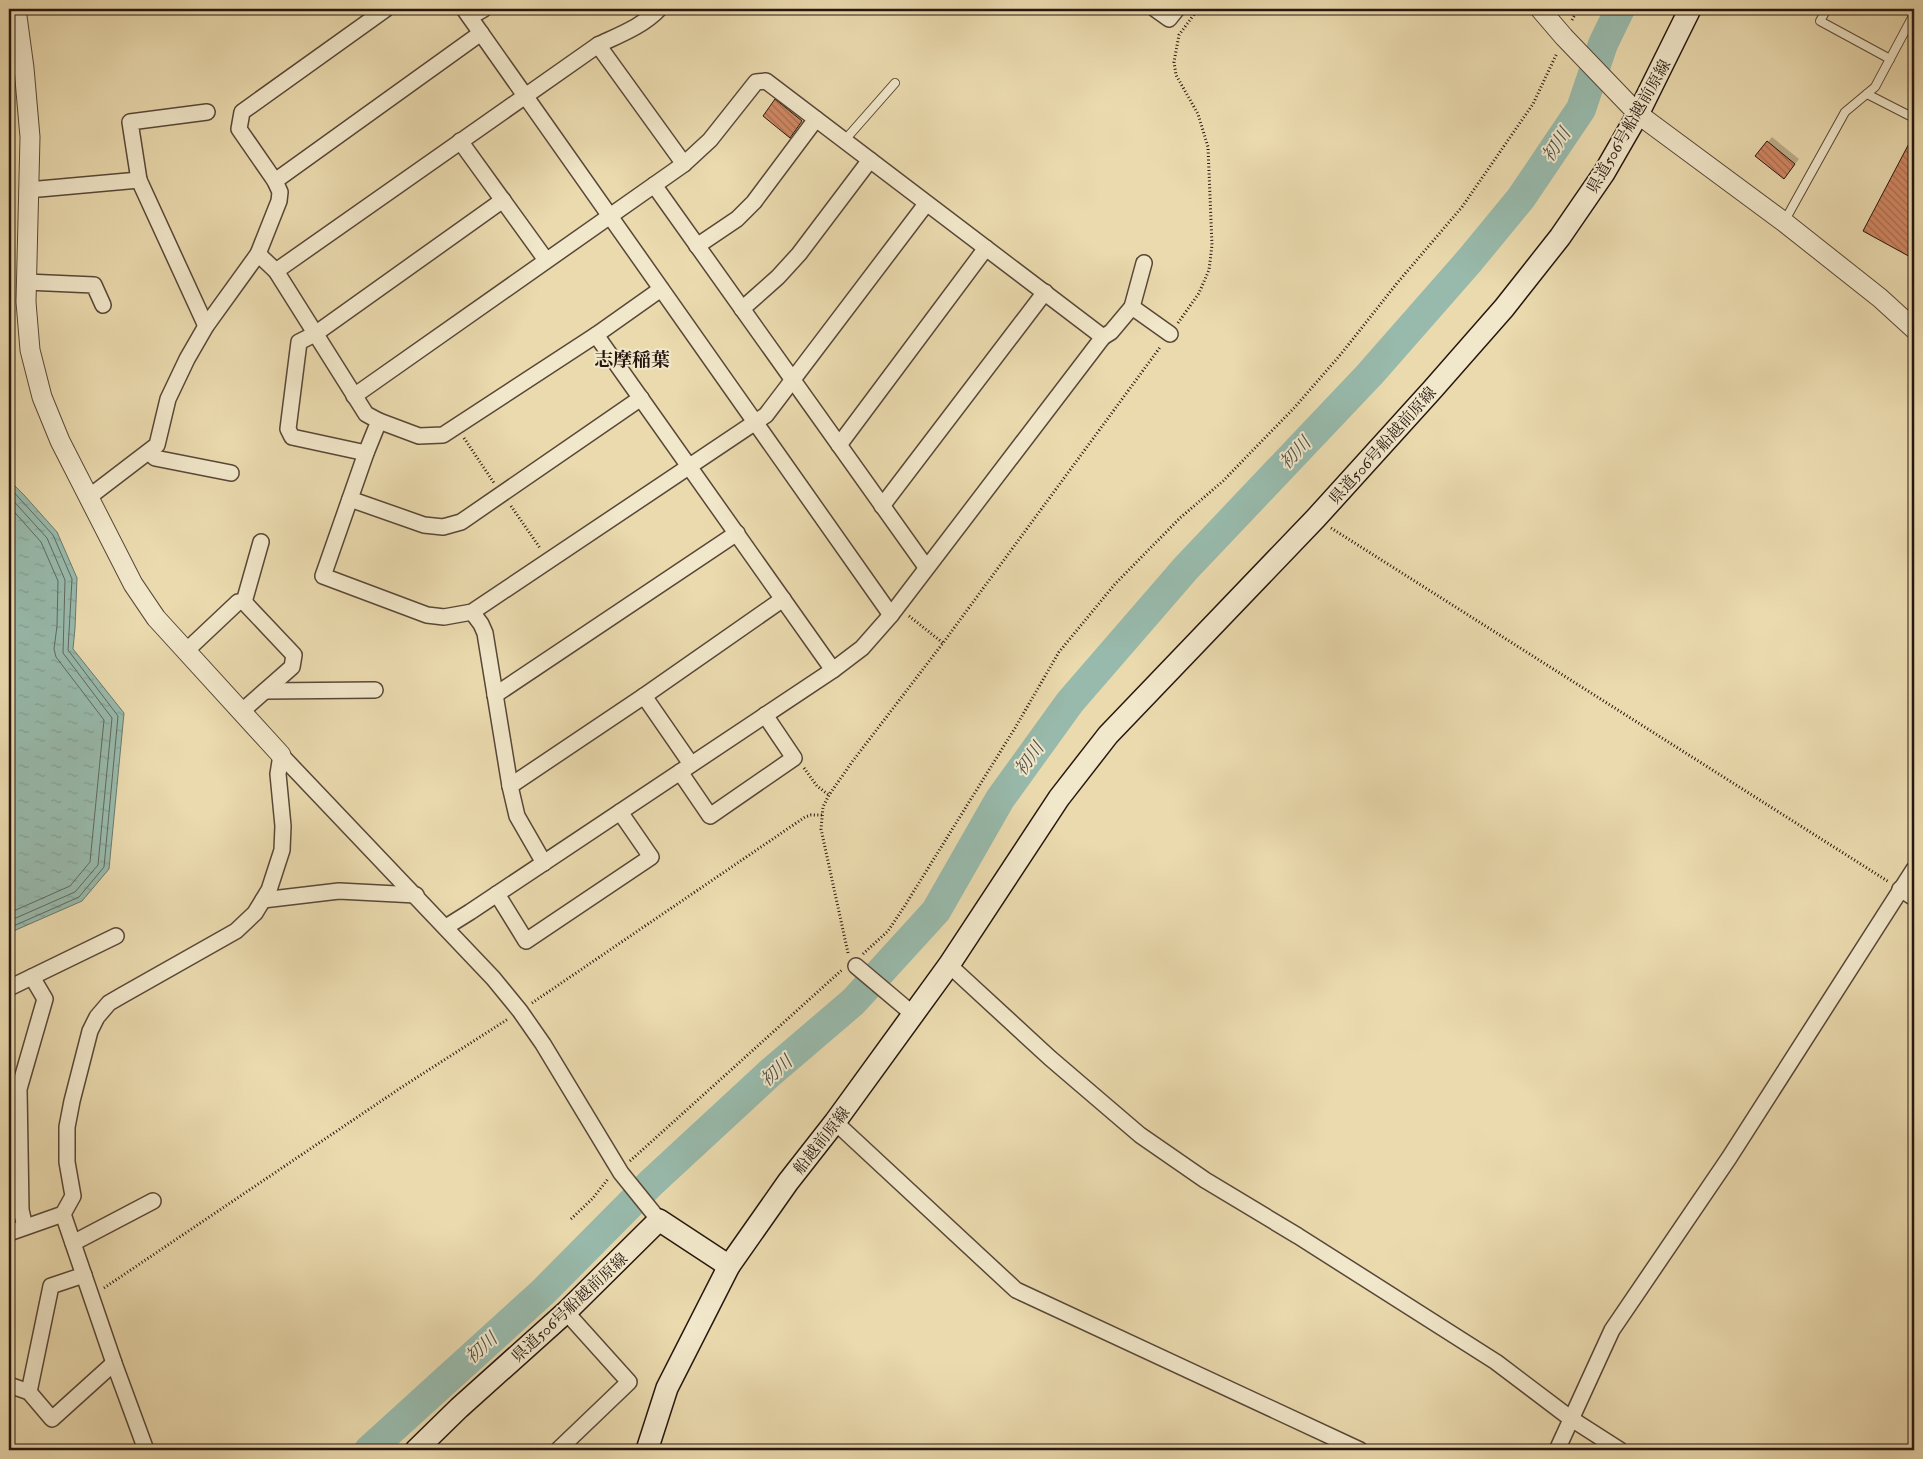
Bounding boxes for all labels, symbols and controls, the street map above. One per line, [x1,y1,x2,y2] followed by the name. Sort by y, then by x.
[1582,56,1675,197] street label: 県道506号船越前原線
[1537,122,1577,167] water label: 初川
[594,348,670,372] district label: 志摩稲葉
[1325,383,1441,509] street label: 県道506号船越前原線
[1275,431,1317,474] water label: 初川
[1010,736,1050,781] water label: 初川
[755,1049,799,1092] water label: 初川
[789,1103,854,1178] street label: 船越前原線
[508,1249,632,1367] street label: 県道506号船越前原線
[460,1326,504,1369] water label: 初川

